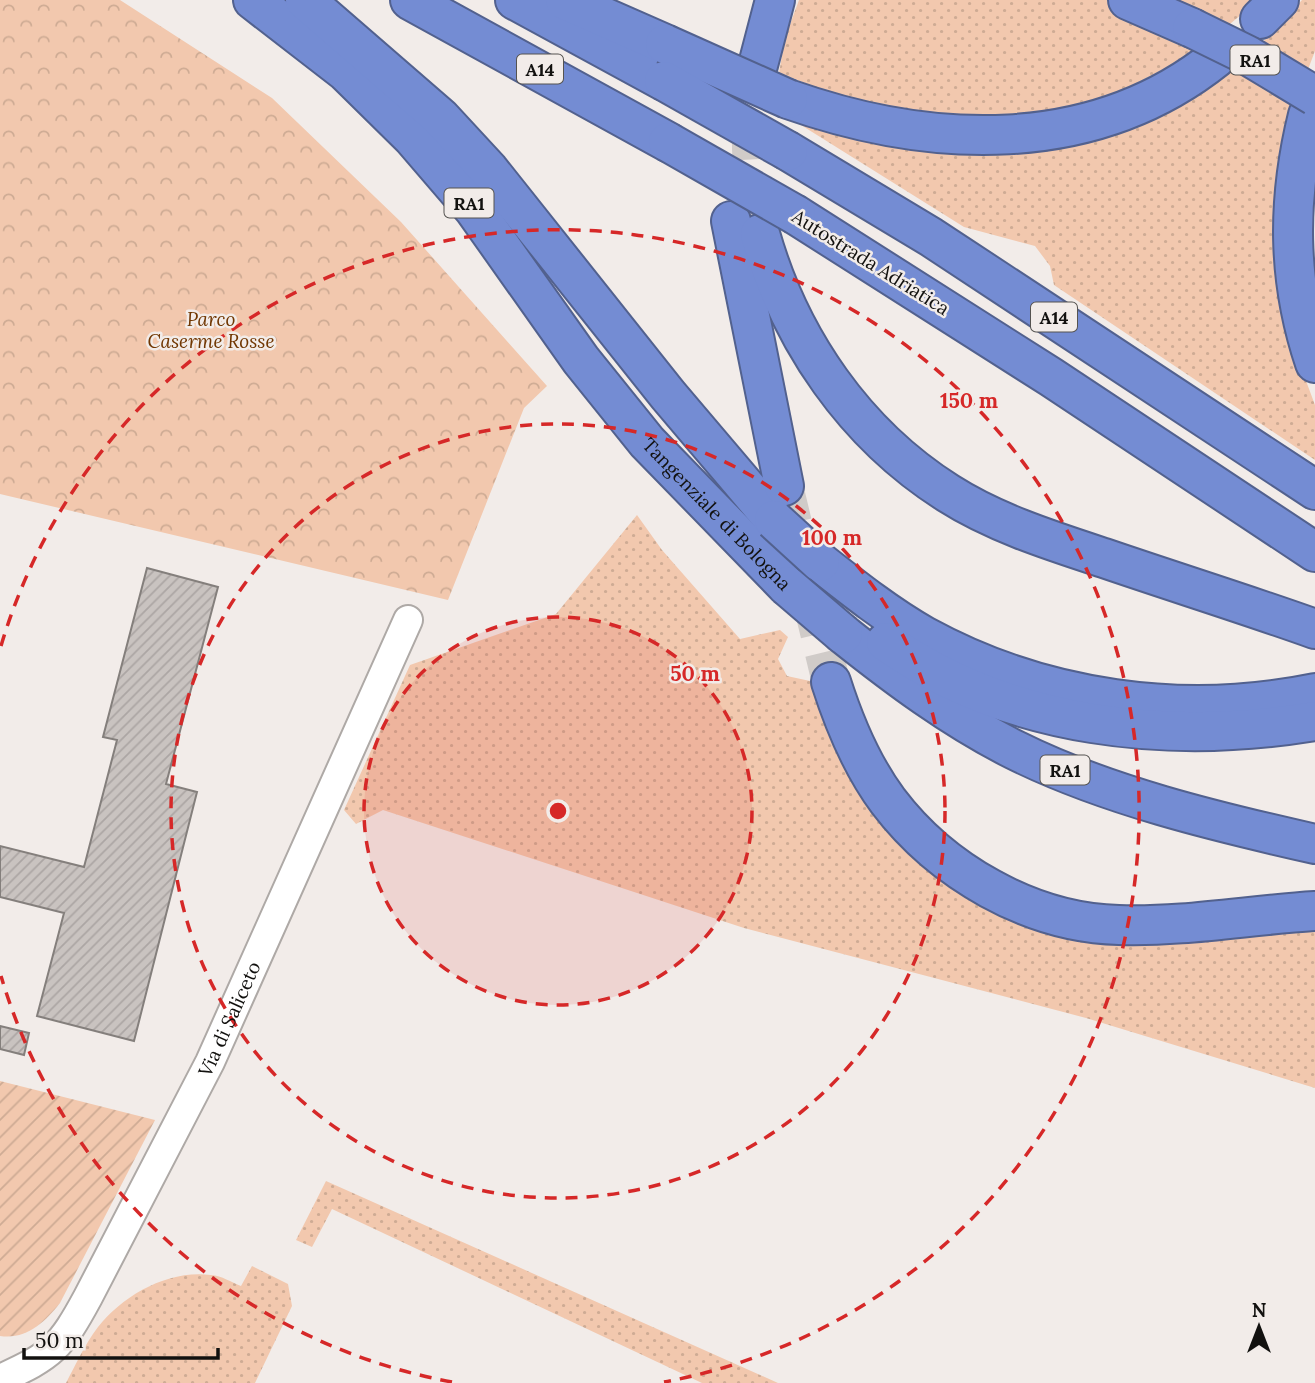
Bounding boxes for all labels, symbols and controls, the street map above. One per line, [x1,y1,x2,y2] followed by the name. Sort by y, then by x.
[1230,46,1280,74] road number: RA1
[517,55,563,84] road number: A14
[444,188,494,218] road number: RA1
[787,203,954,320] street label: Autostrada Adriatica
[1031,302,1077,332] road number: A14
[148,307,274,353] park label: Parco Caserme Rosse
[940,387,998,414] text: 150 m
[637,433,797,595] street label: Tangenziale di Bologna
[802,524,862,551] text: 100 m
[670,660,720,687] text: 50 m
[1040,756,1090,784] road number: RA1
[546,799,570,823] centre of rings
[192,957,266,1081] street label: Via di Saliceto
[1224,1292,1294,1362] north arrow
[1252,1298,1267,1322] text: N
[24,1316,219,1360] scale bar
[35,1327,84,1354] text: 50 m

